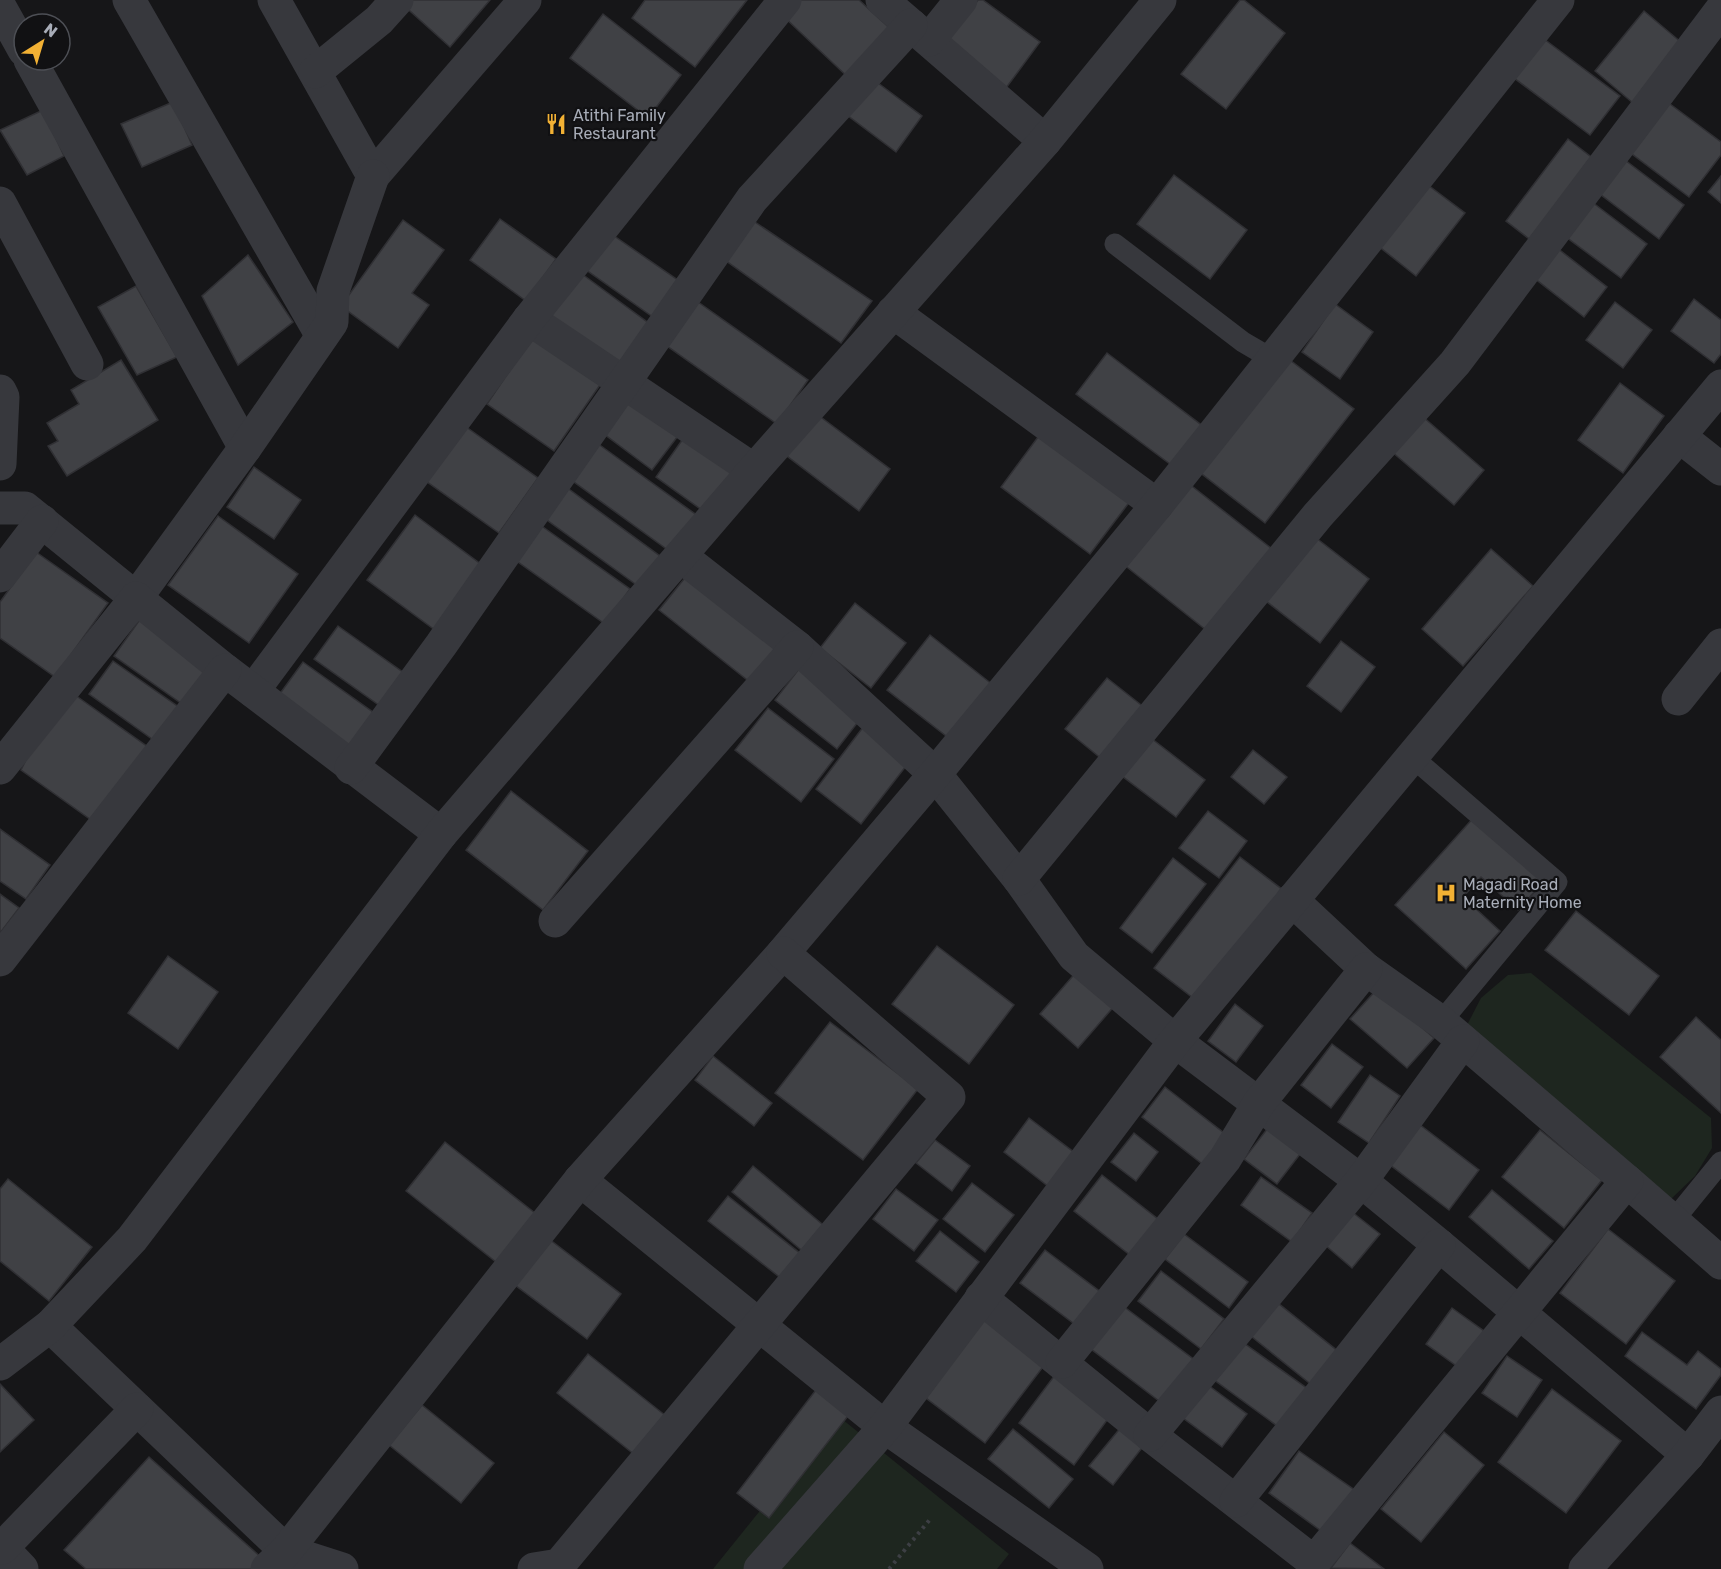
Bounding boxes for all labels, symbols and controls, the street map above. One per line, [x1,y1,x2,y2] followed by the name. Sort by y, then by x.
[12,12,72,72] north arrow
[40,19,61,41] text: N
[573,106,666,143] place label: Atithi Family Restaurant
[544,112,568,136] restaurant icon: Atithi Family Restaurant
[1463,875,1582,912] place label: Magadi Road Maternity Home
[1434,881,1458,905] hospital icon: Magadi Road Maternity Home

